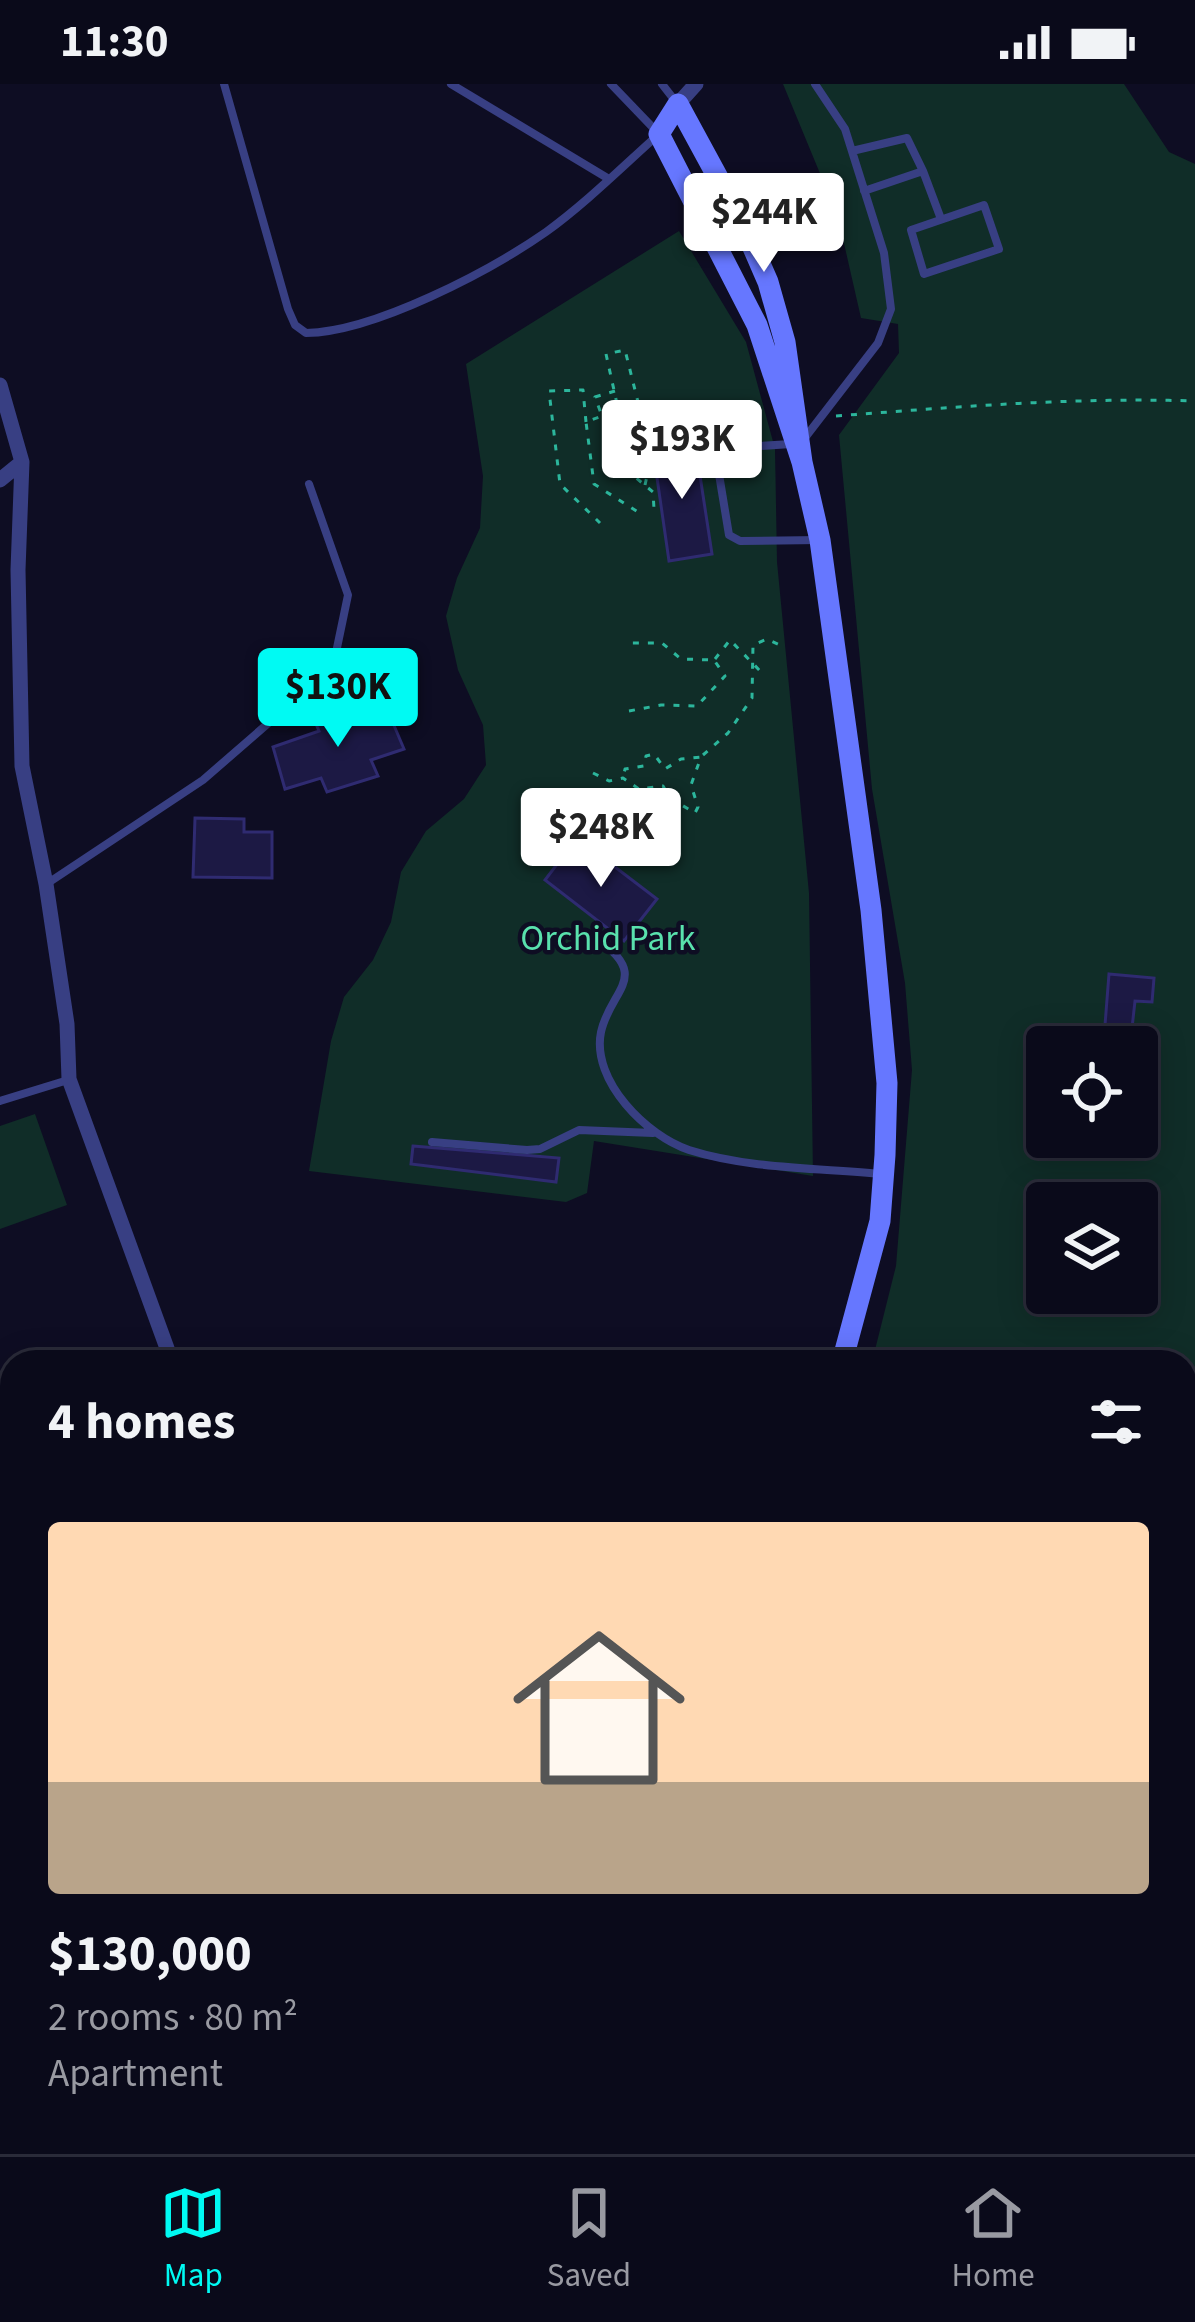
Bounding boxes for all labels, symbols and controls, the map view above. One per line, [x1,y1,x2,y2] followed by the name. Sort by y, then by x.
[60,10,169,74] text: 11:30
[680,173,848,275] pin: $244K
[711,184,817,240] text: $244K
[598,400,766,502] pin: $193K
[629,411,735,467] text: $193K
[254,648,422,750] pin: $130K
[285,659,391,715] text: $130K
[517,788,685,890] pin: $248K
[548,799,654,855] text: $248K
[520,913,696,964] park label: Orchid Park
[1026,1026,1158,1314] map controls
[1026,1026,1158,1158] button: locate
[1026,1182,1158,1314] button: layers
[48,1386,235,1458] text: 4 homes
[1083,1389,1149,1455] icon: filters
[491,1600,707,1816] icon: home
[48,1918,252,1990] text: $130,000
[48,1990,298,2046] text: 2 rooms · 80 m²
[48,2046,223,2102] text: Apartment
[160,2180,226,2299] tab: Map
[547,2180,631,2299] tab: Saved
[952,2180,1035,2299] tab: Home

